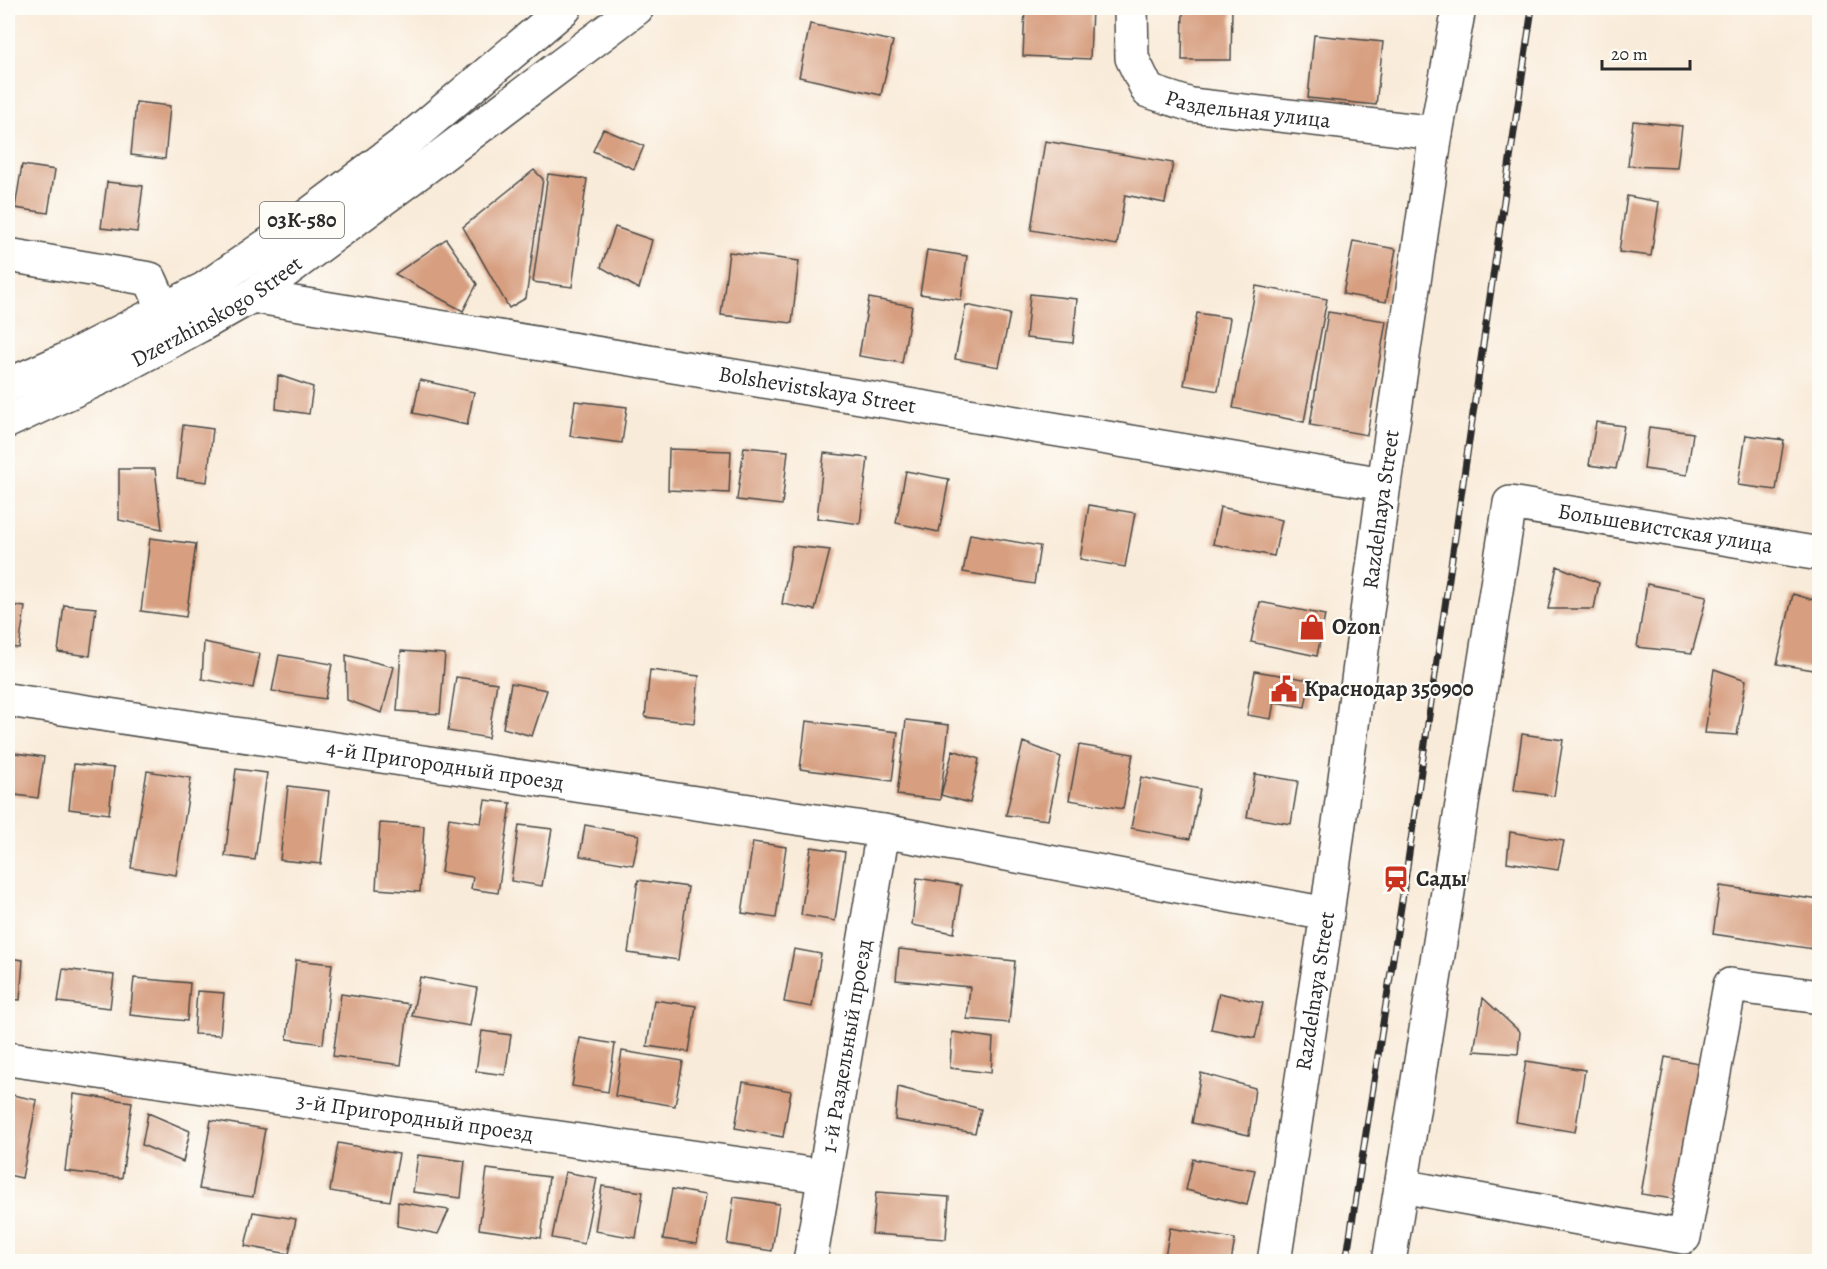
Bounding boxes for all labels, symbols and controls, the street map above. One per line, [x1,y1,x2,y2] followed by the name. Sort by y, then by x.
[1602,33,1690,71] scale bar
[1611,42,1648,66] text: 20 m
[1161,83,1333,136] street label: Раздельная улица
[260,202,344,238] road number: 03К-580
[126,249,308,375] street label: Dzerzhinskogo Street
[716,359,918,421] street label: Bolshevistskaya Street
[1355,428,1407,591] street label: Razdelnaya Street
[1556,496,1776,561] street label: Большевистская улица
[1297,612,1327,642] shop icon: Ozon
[1332,612,1381,642] place label: Ozon
[1269,674,1299,704] public building icon: Краснодар 350900
[1304,674,1473,704] place label: Краснодар 350900
[324,733,566,798] street label: 4-й Пригородный проезд
[1381,864,1411,894] station icon: Сады
[1416,864,1467,894] place label: Сады
[1288,909,1342,1073] street label: Razdelnaya Street
[814,937,879,1155] street label: 1-й Раздельный проезд
[294,1086,535,1149] street label: 3-й Пригородный проезд

